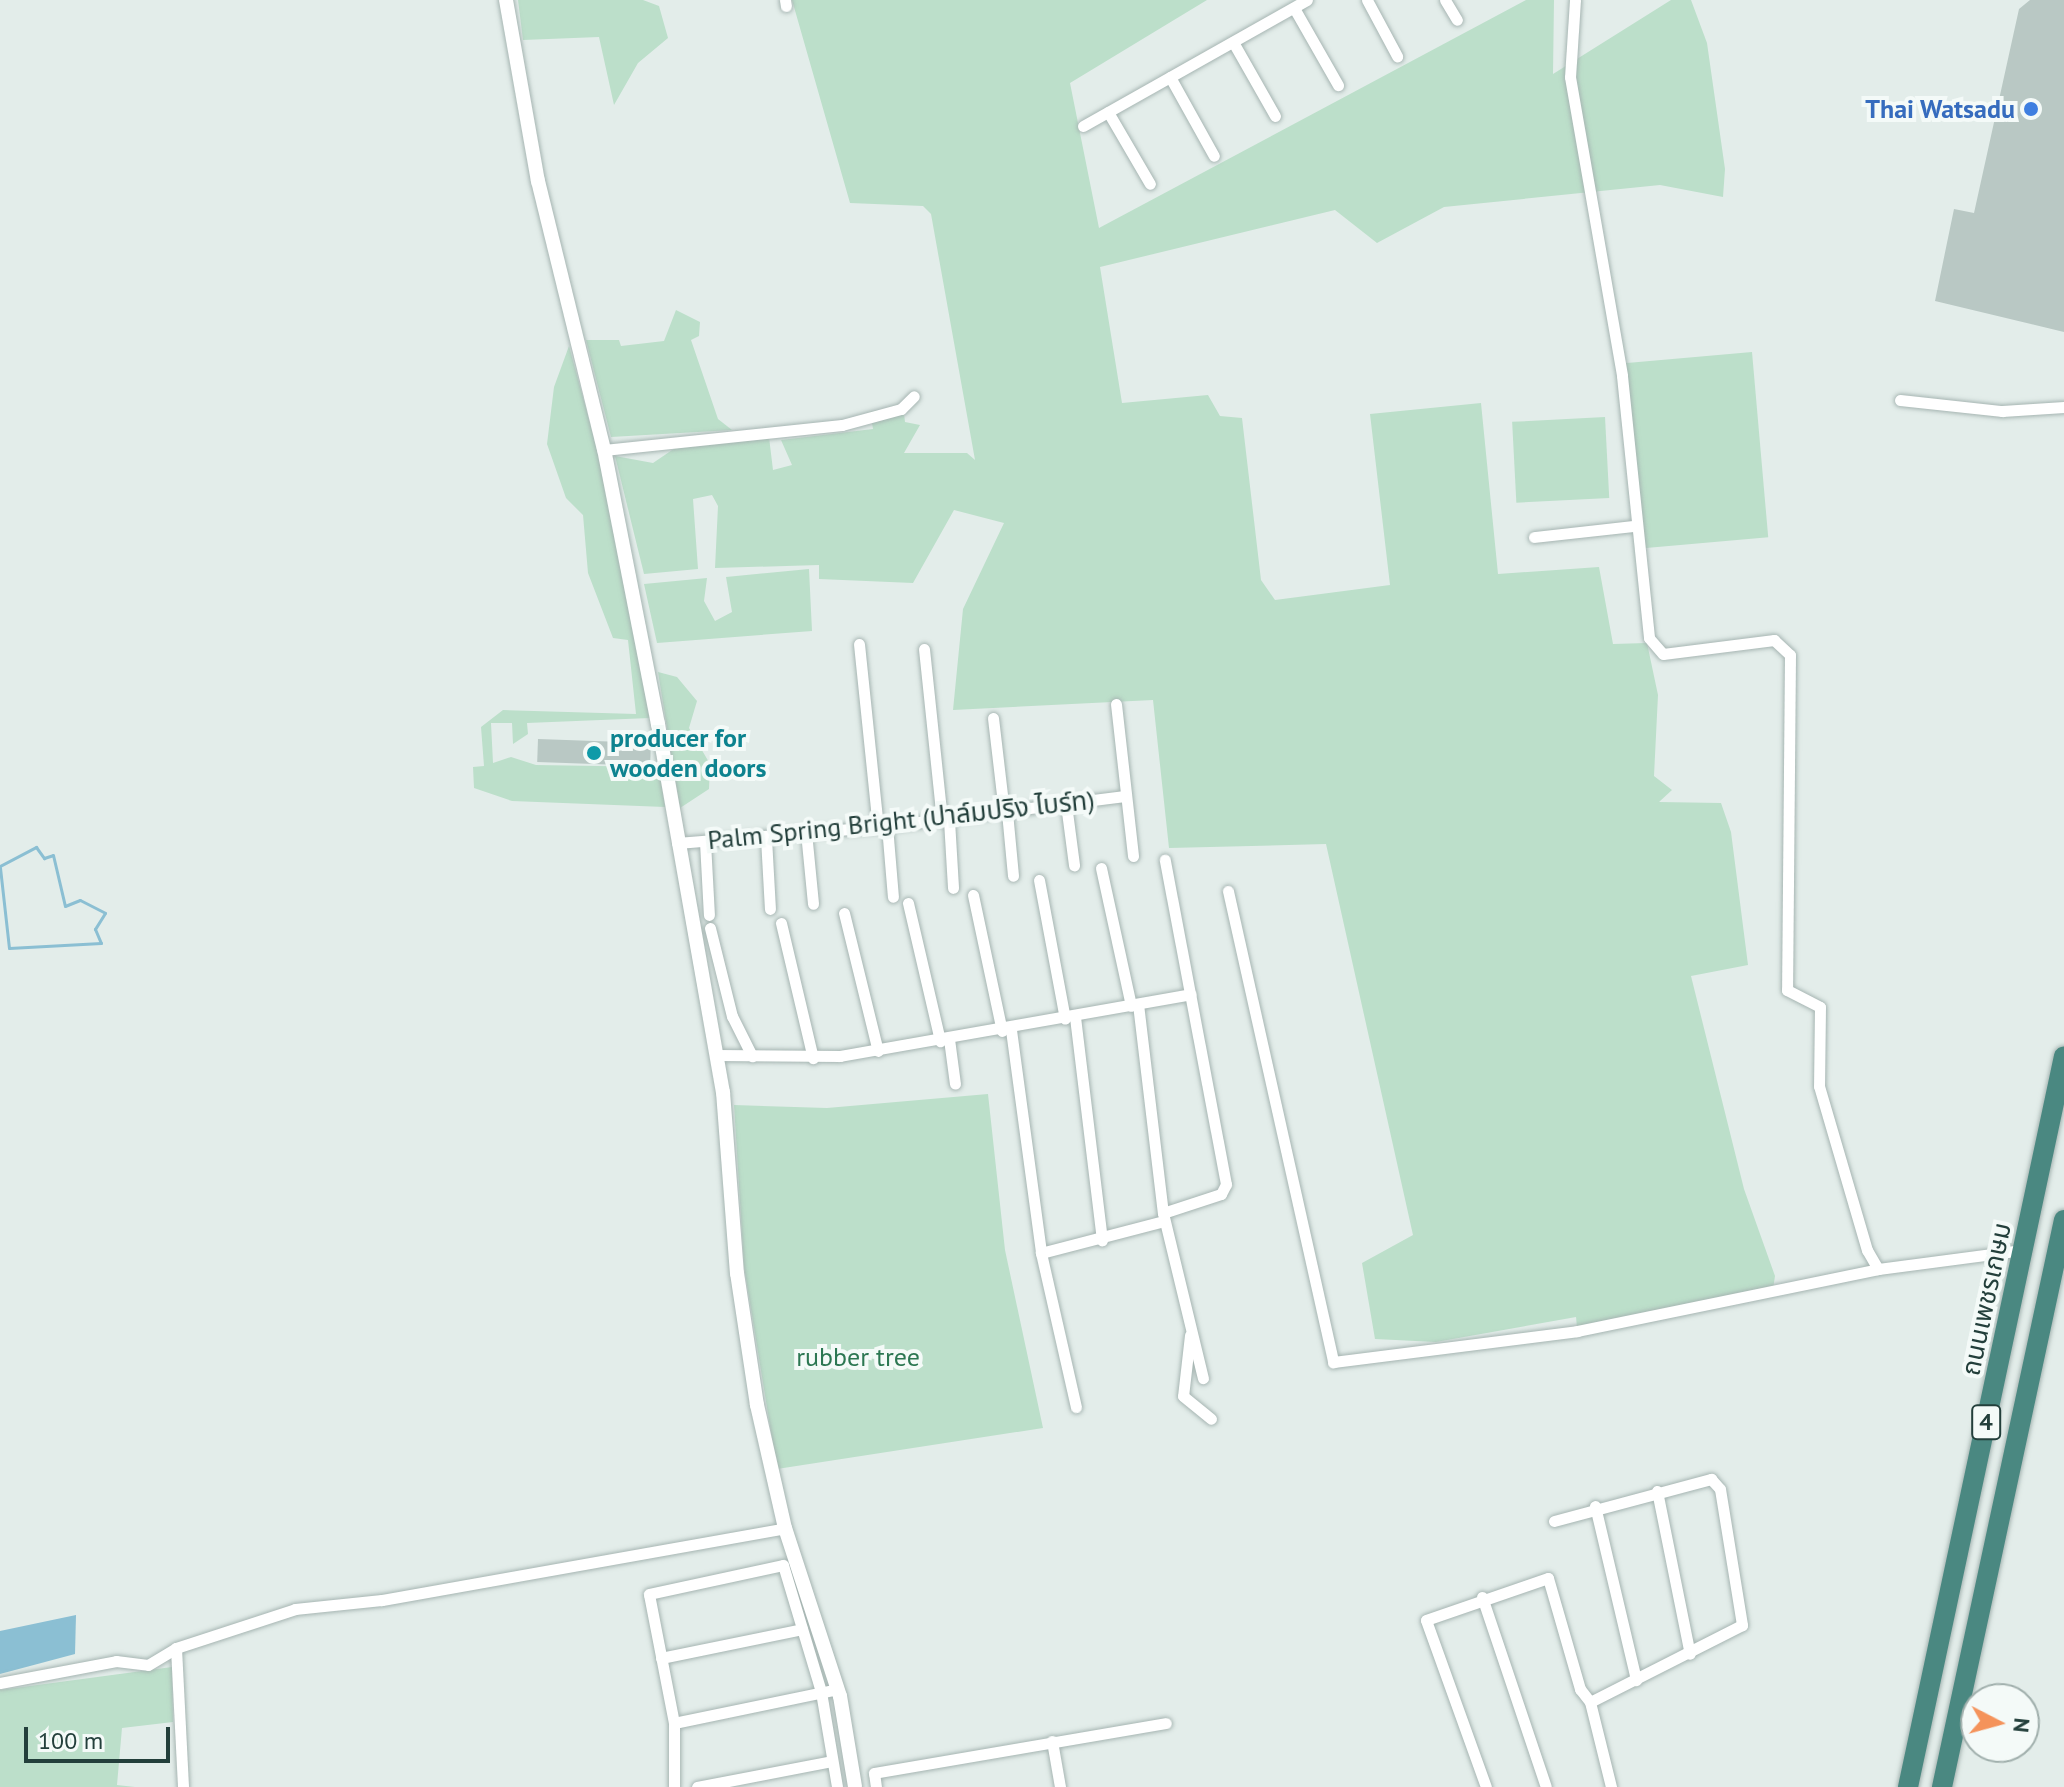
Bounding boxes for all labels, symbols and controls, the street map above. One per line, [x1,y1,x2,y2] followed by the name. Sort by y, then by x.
[1865,93,2015,125] place label: Thai Watsadu
[2022,100,2040,118] marker: Thai Watsadu
[610,722,766,784] place label: producer for wooden doors
[585,744,603,762] marker: producer for wooden doors
[706,784,1096,856] street label: Palm Spring Bright (ปาล์มปริง ไบร์ท)
[1955,1220,2017,1378] street label: ถนนเพชรเกษม
[796,1341,920,1373] park label: rubber tree
[1970,1402,2002,1442] road number: 4
[1960,1683,2040,1763] north arrow
[28,1711,174,1761] scale bar
[2007,1717,2037,1734] text: N
[38,1725,103,1756] text: 100 m

